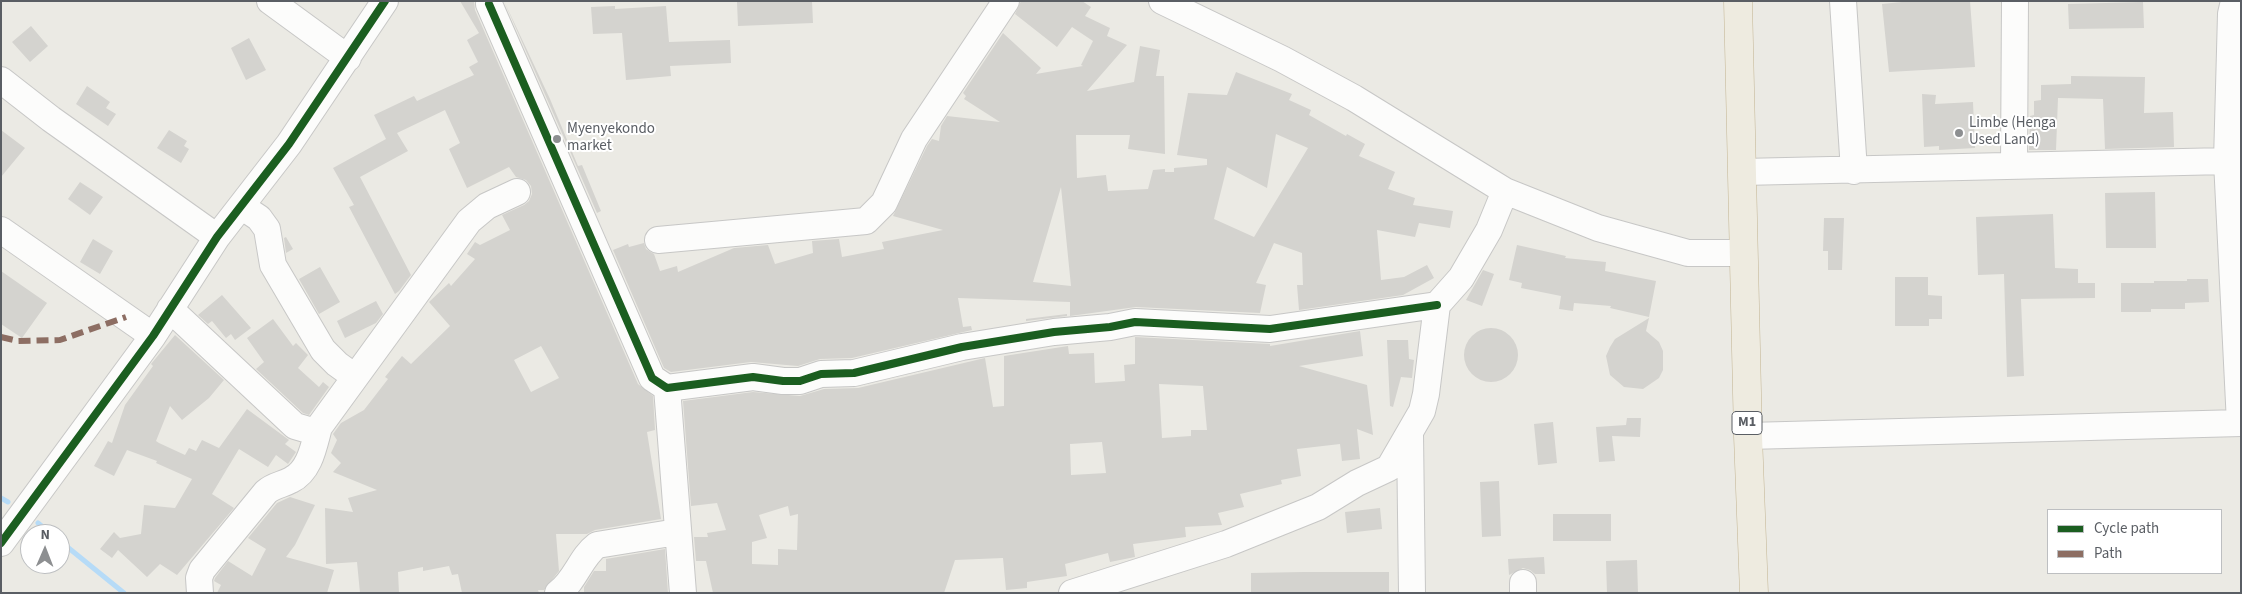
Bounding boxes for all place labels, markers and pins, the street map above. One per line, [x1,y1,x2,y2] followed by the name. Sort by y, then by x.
[1969,115,2056,150] place label: Limbe (Henga Used Land)
[567,121,655,156] place label: Myenyekondo market
[1953,127,1965,139] marker: Limbe (Henga Used Land)
[551,133,563,145] marker: Myenyekondo market

